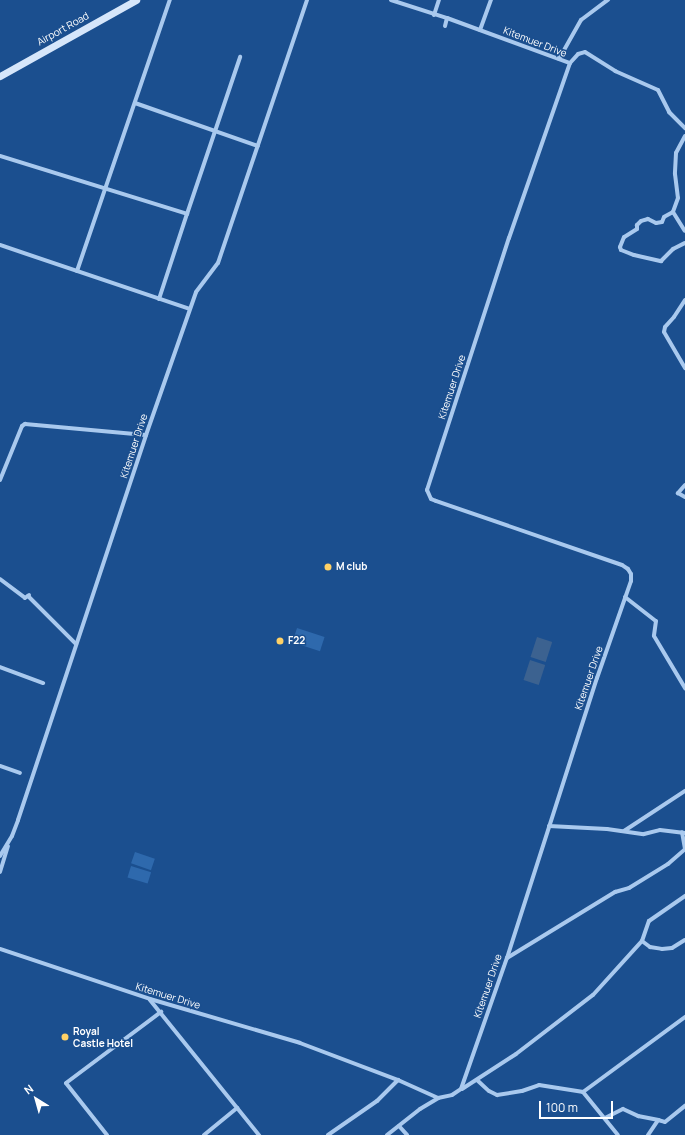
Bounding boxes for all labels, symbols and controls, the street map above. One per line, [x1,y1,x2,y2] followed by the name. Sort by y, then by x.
[35,10,91,48] street label: Airport Road
[502,24,568,60] street label: Kitemuer Drive
[436,353,468,421] street label: Kitemuer Drive
[118,412,150,480] street label: Kitemuer Drive
[336,561,367,573] place label: M club
[323,562,333,572] marker: M club
[288,635,305,647] place label: F22
[275,636,285,646] marker: F22
[572,644,606,712] street label: Kitemuer Drive
[471,952,505,1020] street label: Kitemuer Drive
[134,980,202,1012] street label: Kitemuer Drive
[73,1025,133,1048] place label: Royal Castle Hotel
[60,1032,70,1042] marker: Royal Castle Hotel
[16,1079,56,1119] north arrow
[21,1081,36,1097] text: N
[541,1093,615,1119] scale bar
[546,1099,578,1116] text: 100 m

